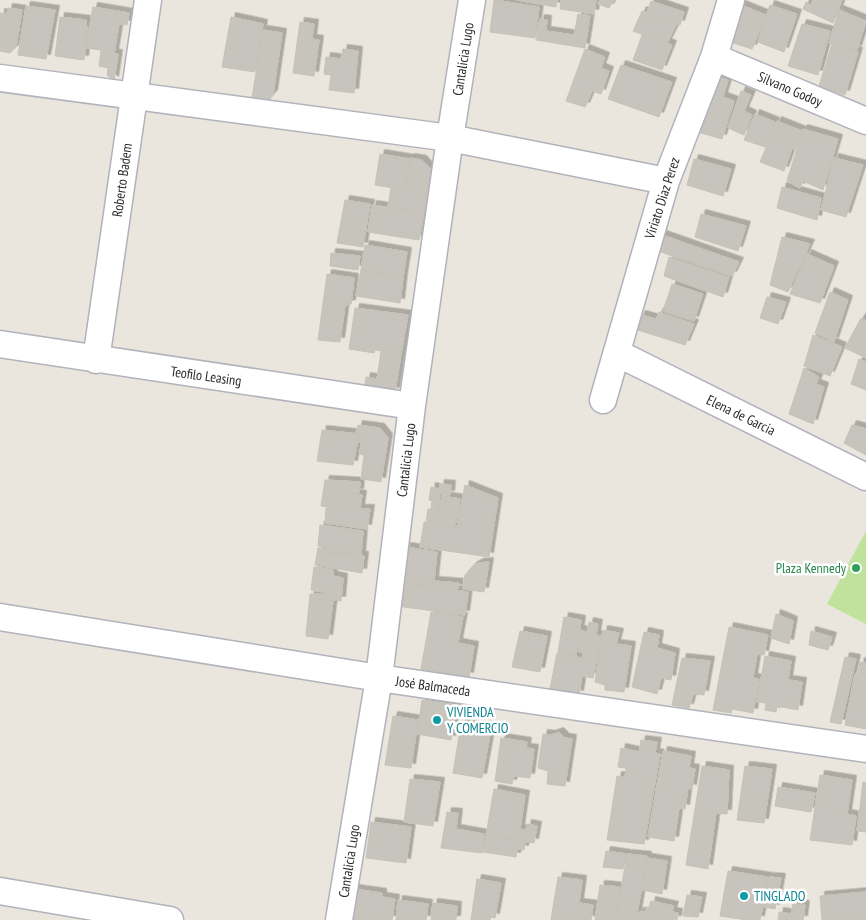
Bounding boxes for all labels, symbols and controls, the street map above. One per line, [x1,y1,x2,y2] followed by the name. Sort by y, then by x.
[448,21,478,97] street label: Cantalicia Lugo
[755,67,826,111] street label: Silvano Godoy
[108,142,136,218] street label: Roberto Badem
[640,155,684,242] street label: Viriato Diaz Perez
[169,362,243,390] street label: Teofilo Leasing
[704,391,778,439] street label: Elena de Garcia
[393,422,419,498] street label: Cantalicia Lugo
[776,559,847,577] place label: Plaza Kennedy
[850,562,862,574] marker: Plaza Kennedy
[393,672,472,700] street label: José Balmaceda
[446,703,509,737] place label: VIVIENDA Y COMERCIO
[431,714,443,726] marker: VIVIENDA Y COMERCIO
[334,823,364,899] street label: Cantalicia Lugo
[754,887,806,905] place label: TINGLADO
[738,890,750,902] marker: TINGLADO

